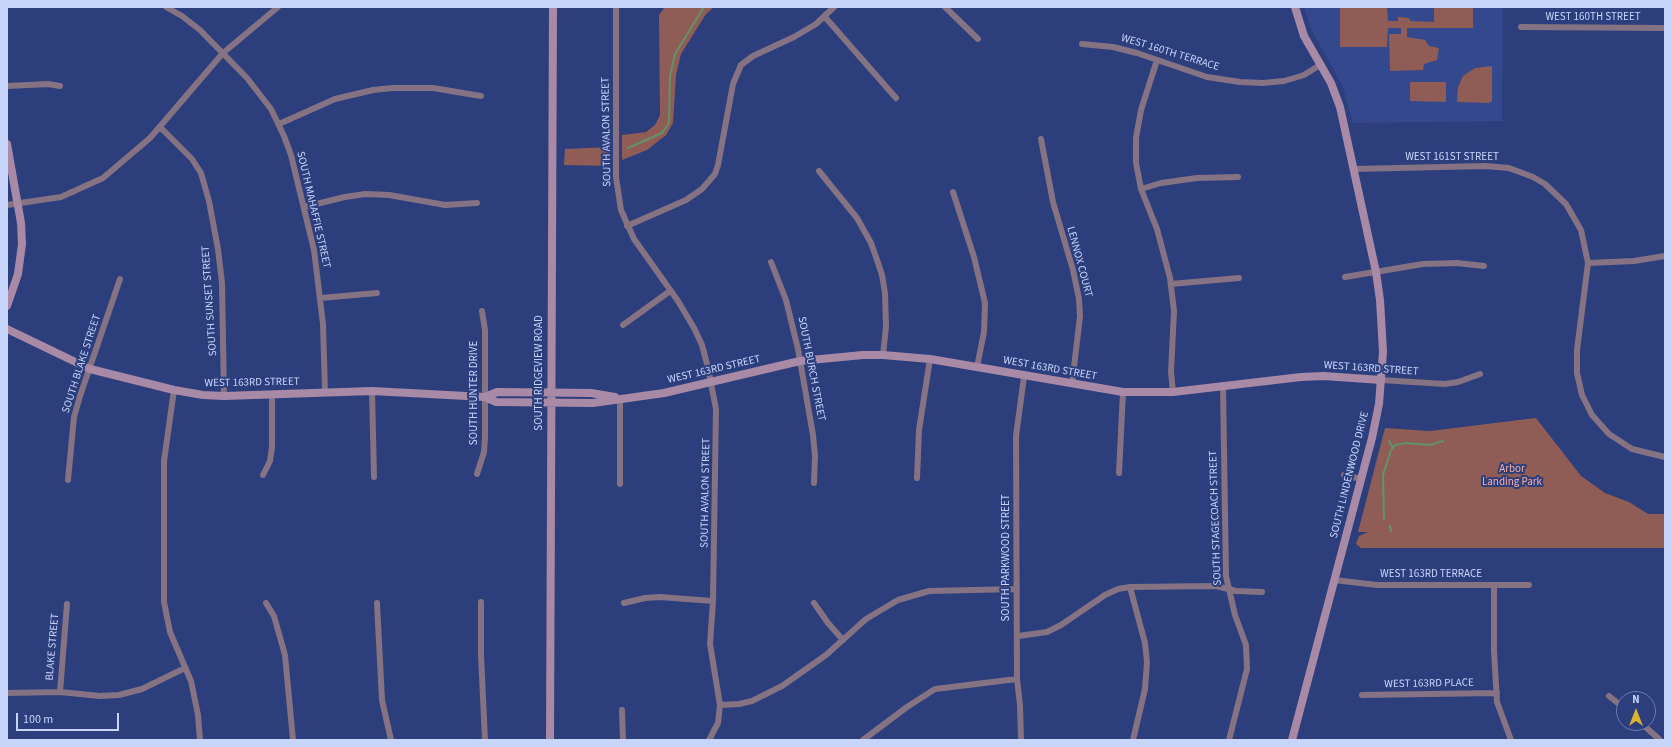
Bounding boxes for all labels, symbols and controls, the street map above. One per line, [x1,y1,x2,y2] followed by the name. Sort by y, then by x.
[1545,11,1641,25] street label: WEST 160TH STREET
[1119,32,1221,74] street label: WEST 160TH TERRACE
[599,77,615,187] street label: SOUTH AVALON STREET
[293,150,333,270] street label: SOUTH MAHAFFIE STREET
[1405,151,1499,165] street label: WEST 161ST STREET
[1063,225,1095,299] street label: LENNOX COURT
[200,245,220,357] street label: SOUTH SUNSET STREET
[60,313,104,415] street label: SOUTH BLAKE STREET
[533,315,547,431] street label: SOUTH RIDGEVIEW ROAD
[794,316,828,422] street label: SOUTH BURCH STREET
[468,341,482,445] street label: SOUTH HUNTER DRIVE
[666,353,762,387] street label: WEST 163RD STREET
[1002,354,1098,384] street label: WEST 163RD STREET
[1323,359,1419,379] street label: WEST 163RD STREET
[204,376,300,390] street label: WEST 163RD STREET
[1328,410,1372,540] street label: SOUTH LINDENWOOD DRIVE
[698,438,714,548] street label: SOUTH AVALON STREET
[1207,450,1225,586] street label: SOUTH STAGECOACH STREET
[1482,463,1542,489] park label: Arbor Landing Park
[1000,494,1014,622] street label: SOUTH PARKWOOD STREET
[1380,568,1482,582] street label: WEST 163RD TERRACE
[43,613,63,681] street label: BLAKE STREET
[1384,677,1474,691] street label: WEST 163RD PLACE
[1616,691,1656,731] north arrow
[1632,692,1640,707] text: N
[18,705,121,731] scale bar
[23,711,53,728] text: 100 m

